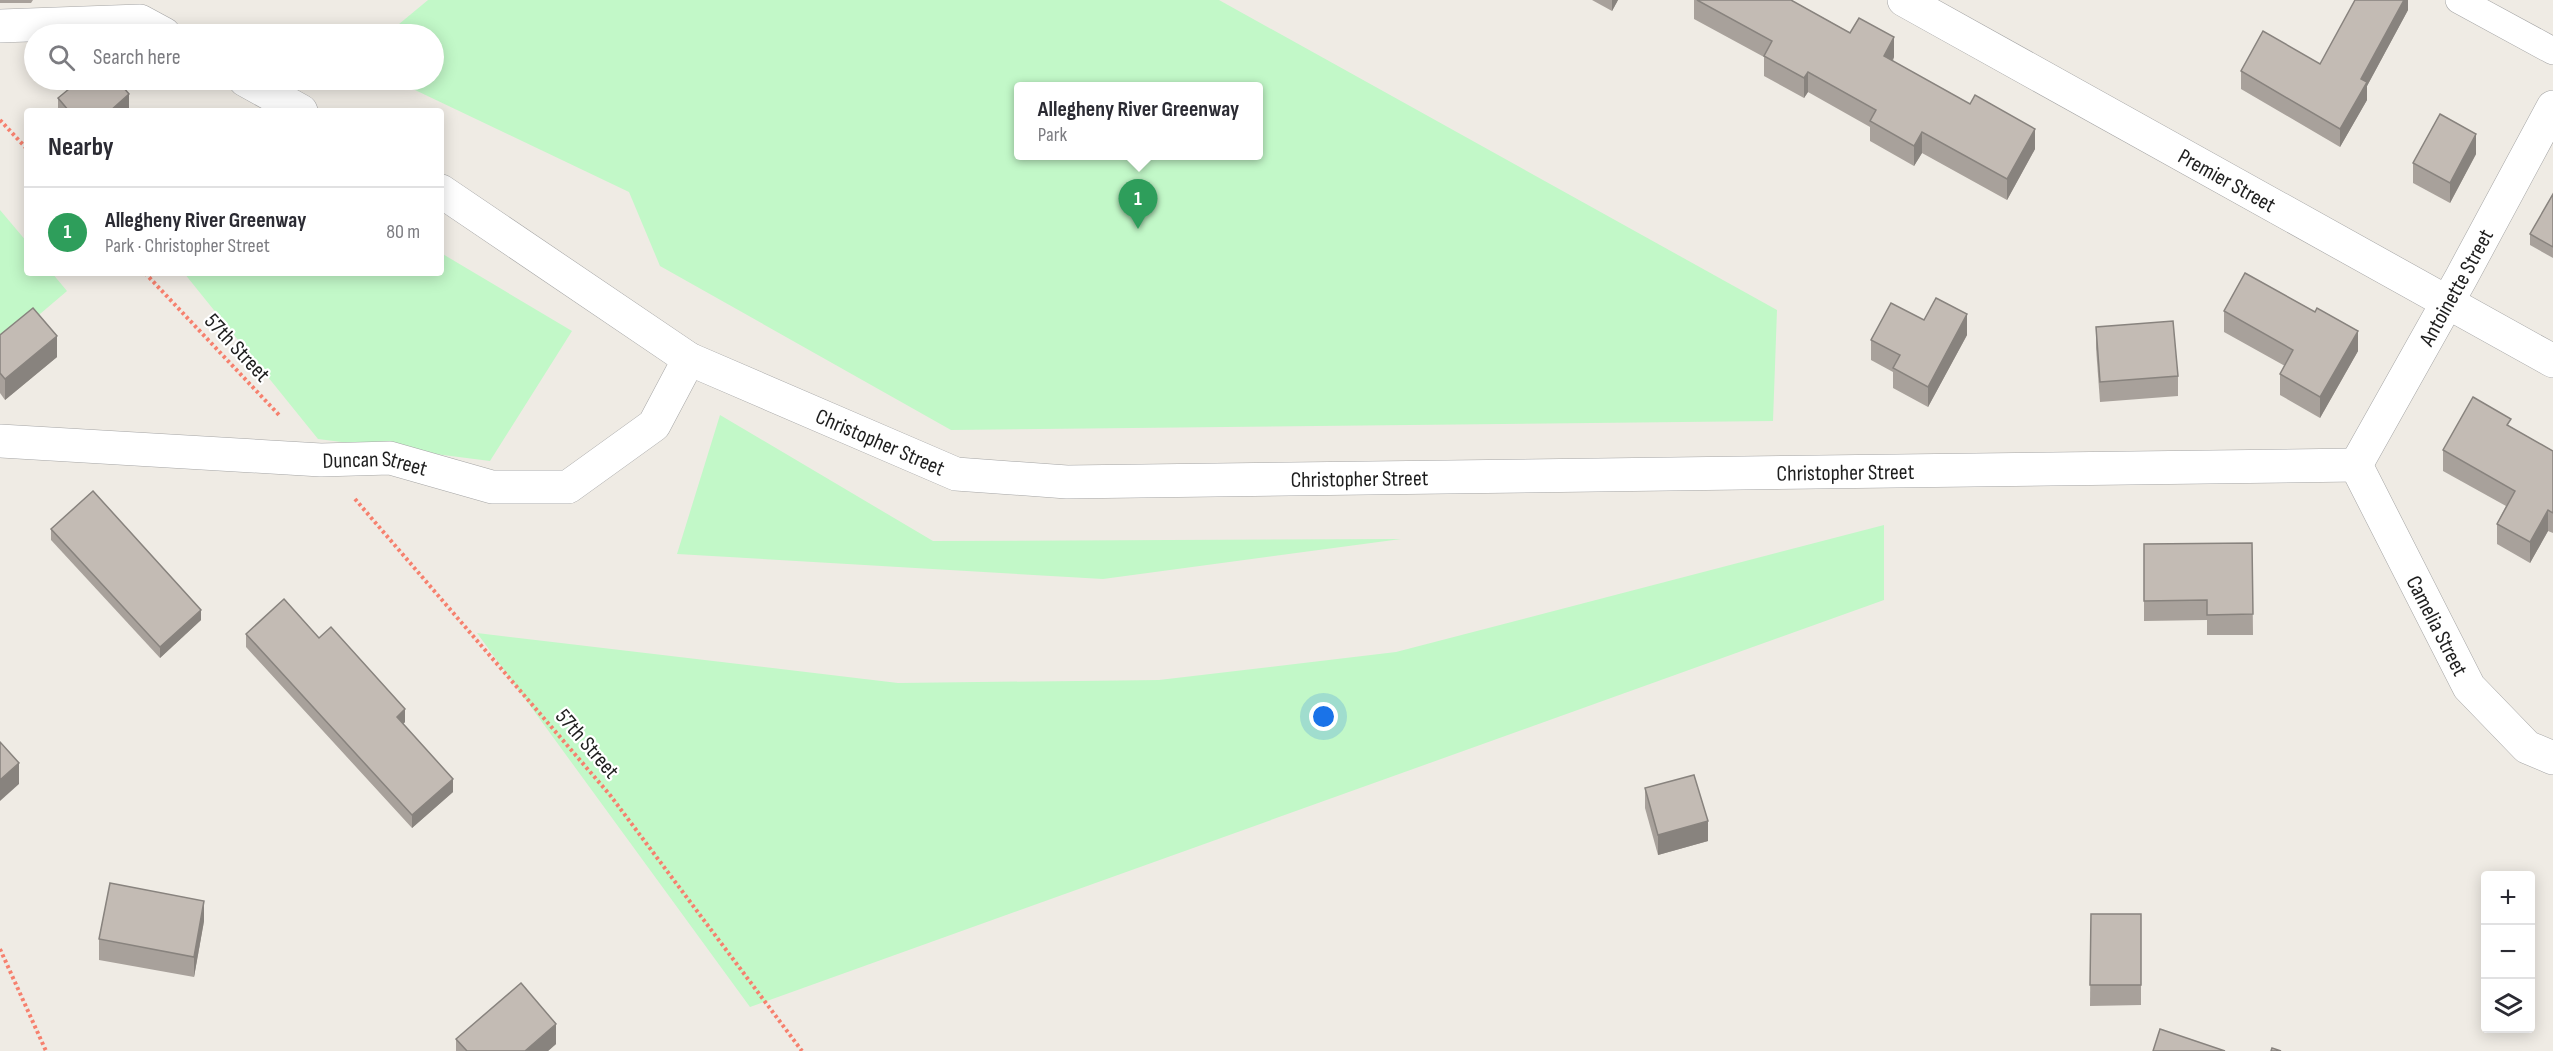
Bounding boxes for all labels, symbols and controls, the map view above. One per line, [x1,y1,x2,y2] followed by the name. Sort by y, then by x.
[24,24,444,90] search box
[45,41,78,74] icon: search
[93,44,180,71] text: Search here
[1014,82,1263,160] popup
[1038,96,1239,123] text: Allegheny River Greenway
[1038,123,1067,147] text: Park
[48,132,114,163] text: Nearby
[2173,143,2280,219] street label: Premier Street
[1118,180,1158,229] pin: 1
[105,207,306,234] text: Allegheny River Greenway
[64,220,71,244] text: 1
[386,220,420,244] text: 80 m
[2413,224,2500,352] street label: Antoinette Street
[105,234,270,258] text: Park · Christopher Street
[198,308,276,388] street label: 57th Street
[811,403,949,483] street label: Christopher Street
[322,446,430,483] street label: Duncan Street
[1776,459,1915,488] street label: Christopher Street
[1290,465,1429,494] street label: Christopher Street
[2400,571,2473,681] street label: Camelia Street
[1309,702,1338,731] your location
[549,704,625,785] street label: 57th Street
[2481,871,2535,1033] map controls
[2481,871,2535,925] button: +
[2481,925,2535,979] button: −
[2481,979,2535,1033] button: layers

